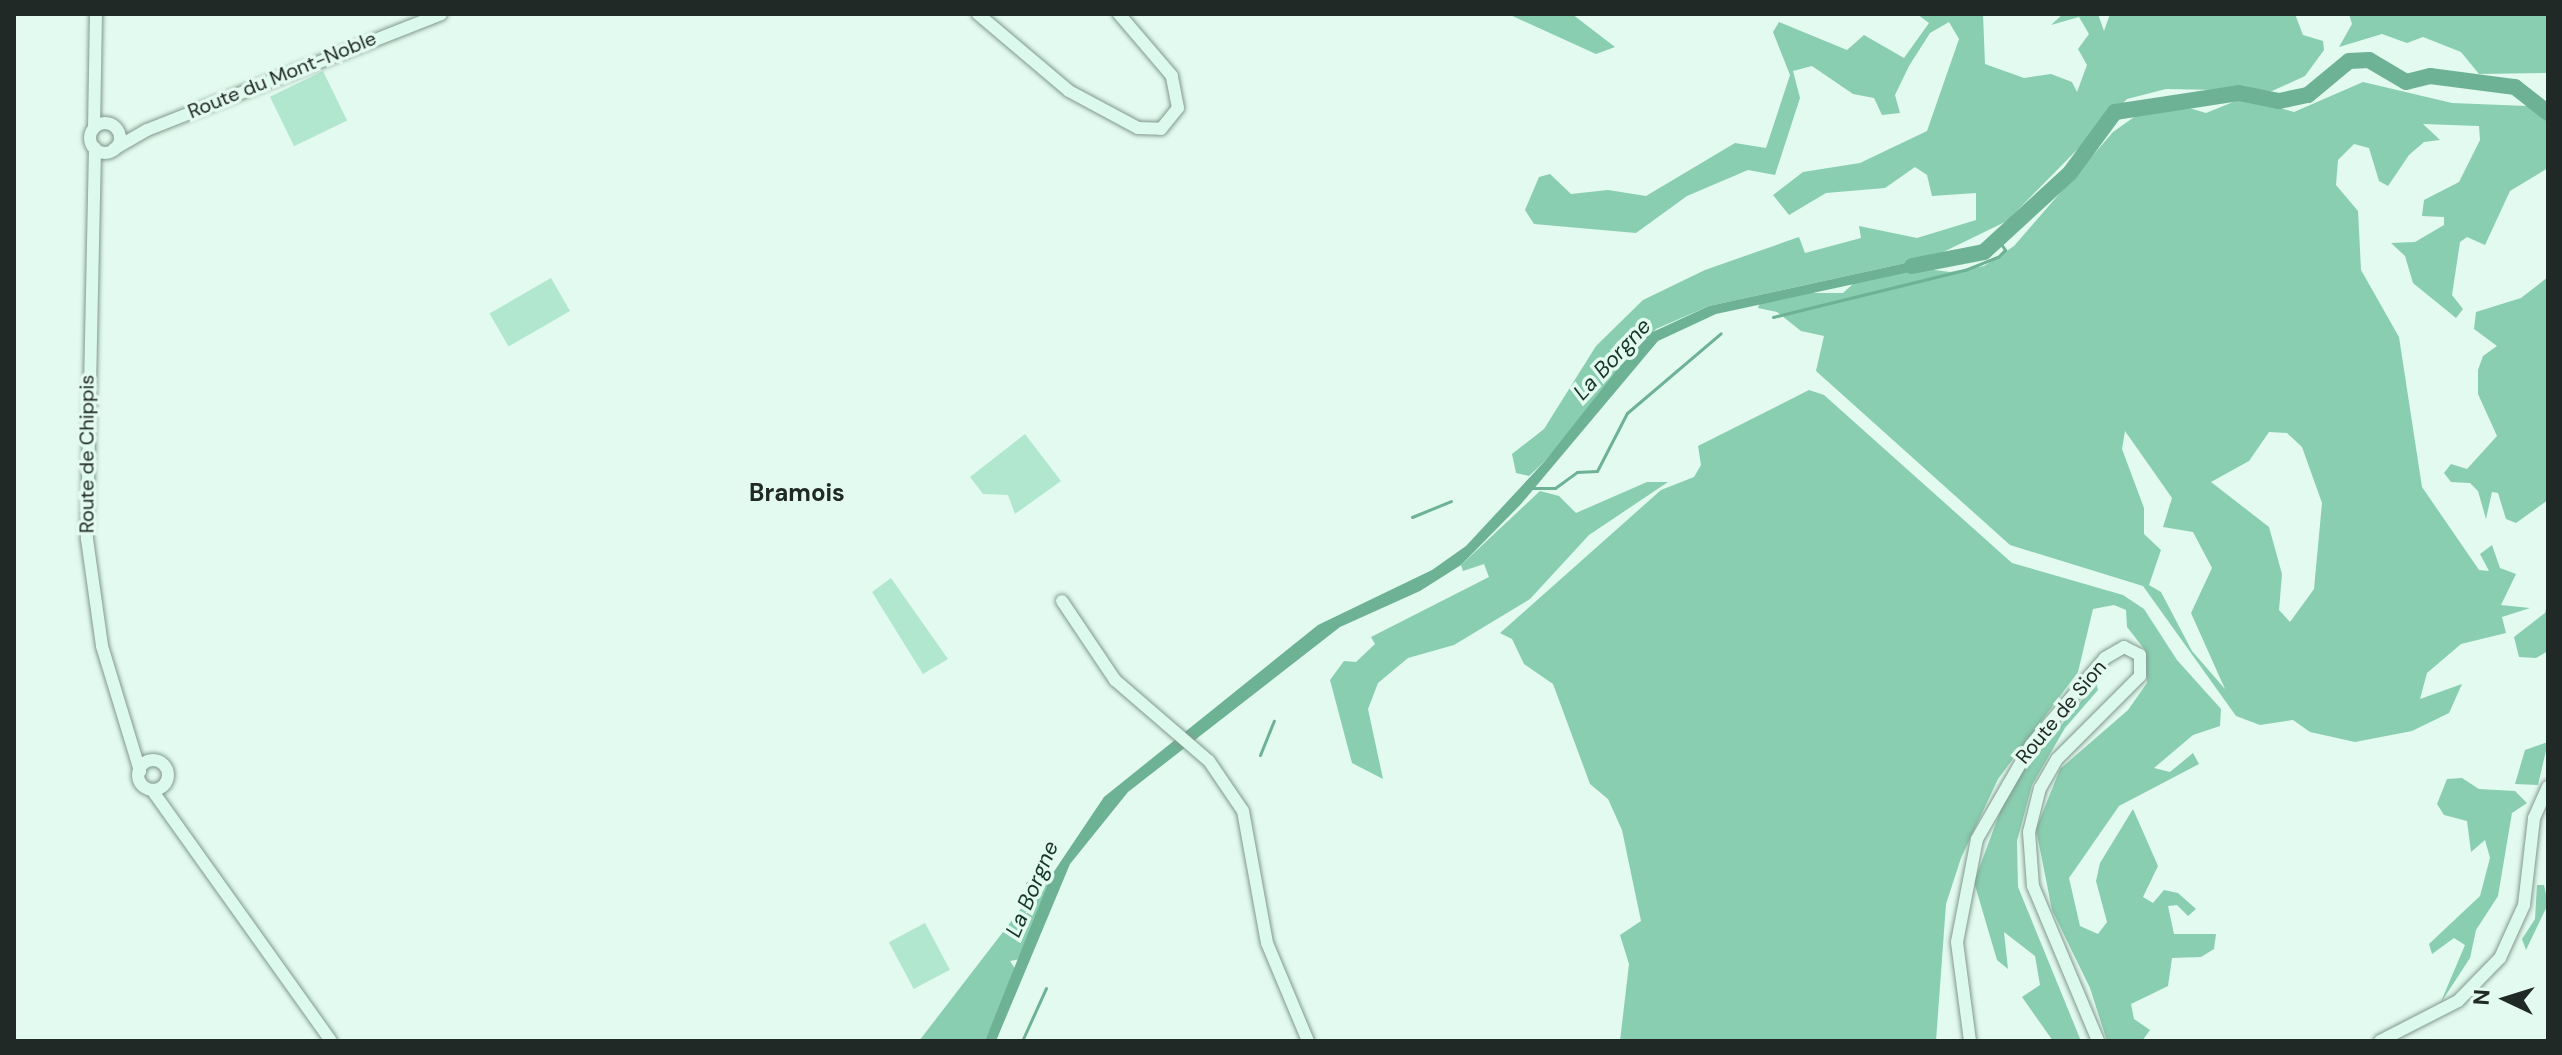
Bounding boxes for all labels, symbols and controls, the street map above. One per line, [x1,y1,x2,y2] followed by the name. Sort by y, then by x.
[184,26,380,124] street label: Route du Mont-Noble
[1568,313,1656,405] water label: La Borgne
[75,375,99,533] street label: Route de Chippis
[749,479,845,507] district label: Bramois
[2011,655,2111,769] street label: Route de Sion
[1000,837,1064,941] water label: La Borgne
[2466,959,2546,1039] north arrow
[2467,988,2497,1006] text: N

